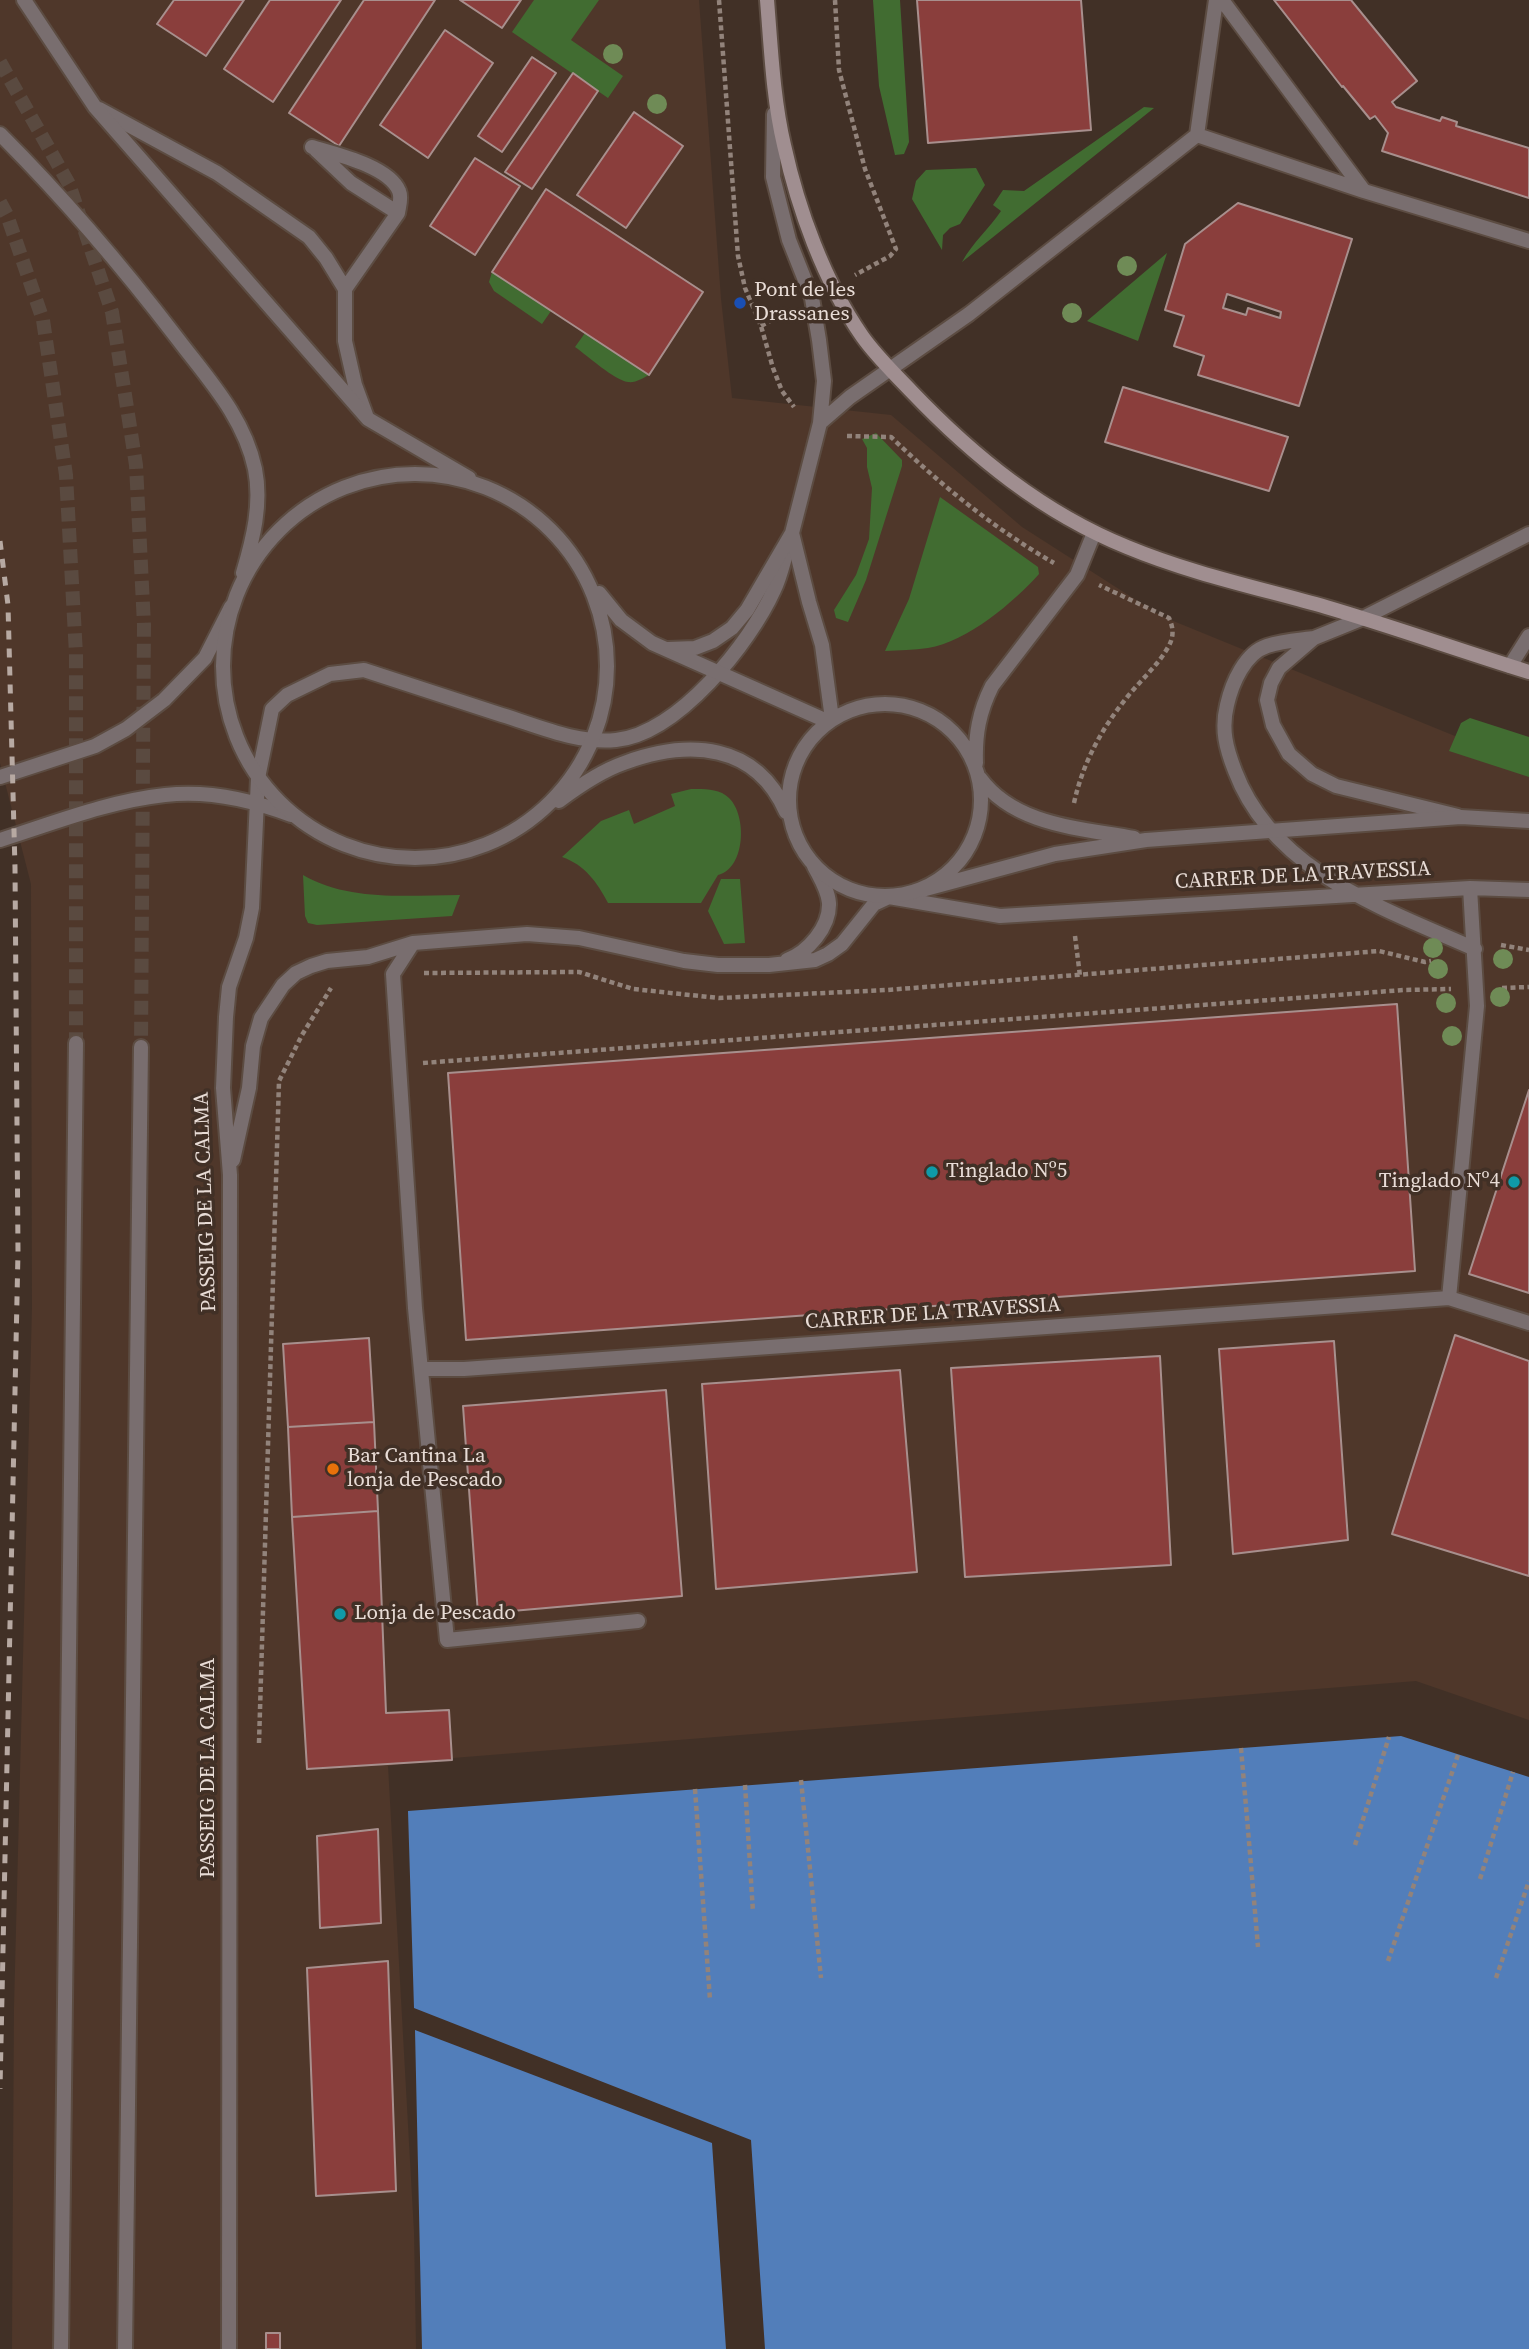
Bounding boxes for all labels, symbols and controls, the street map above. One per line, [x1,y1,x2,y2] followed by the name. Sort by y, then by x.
[754,278,855,328] place label: Pont de les Drassanes
[732,295,748,311] marker: Pont de les Drassanes
[1174,857,1432,895] street label: CARRER DE LA TRAVESSIA
[190,1091,222,1313] street label: PASSEIG DE LA CALMA
[946,1159,1067,1185] place label: Tinglado Nº5
[924,1164,940,1180] marker: Tinglado Nº5
[1379,1169,1500,1195] place label: Tinglado Nº4
[1506,1174,1522,1190] marker: Tinglado Nº4
[804,1292,1062,1336] street label: CARRER DE LA TRAVESSIA
[347,1444,503,1494] place label: Bar Cantina La lonja de Pescado
[325,1461,341,1477] marker: Bar Cantina La lonja de Pescado
[354,1601,516,1627] place label: Lonja de Pescado
[332,1606,348,1622] marker: Lonja de Pescado
[196,1658,222,1878] street label: PASSEIG DE LA CALMA

